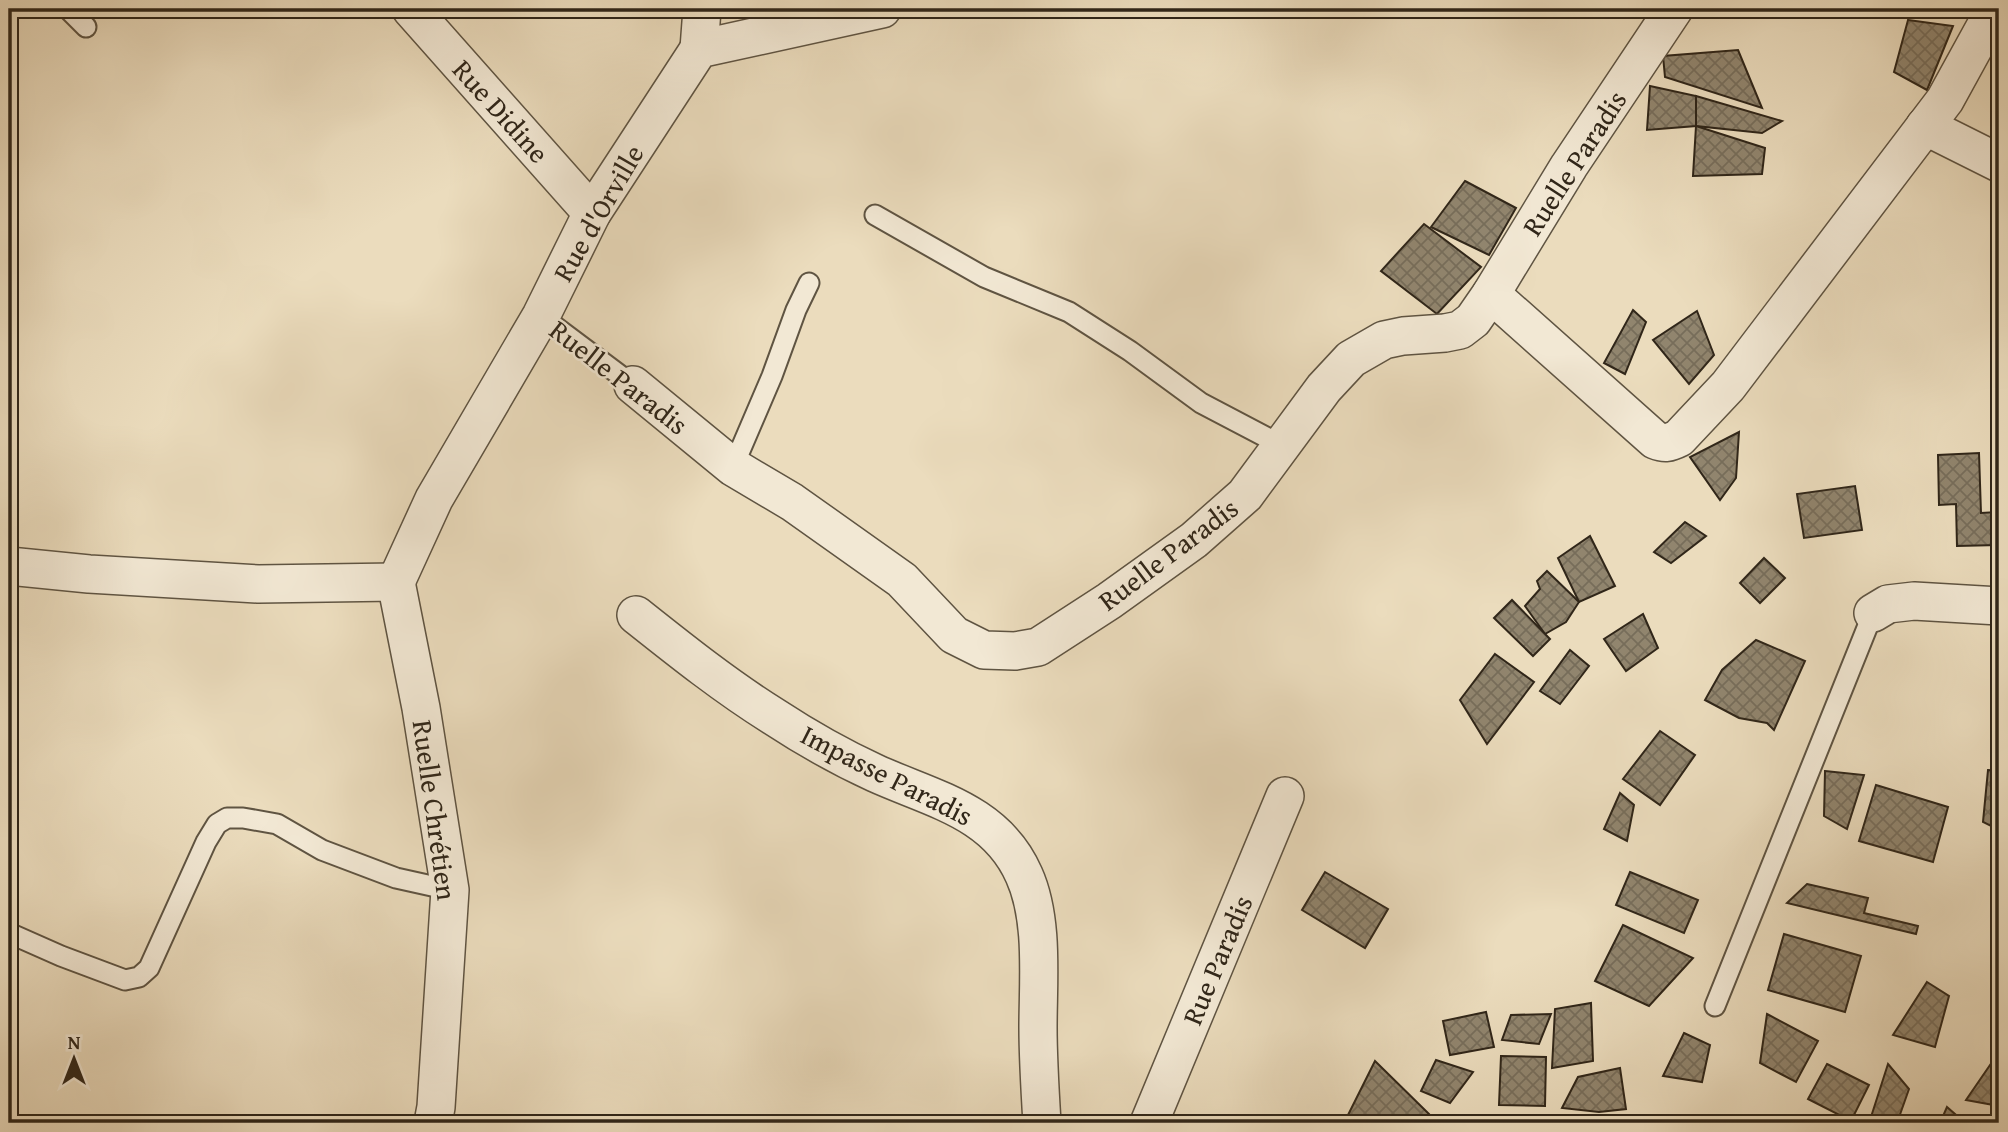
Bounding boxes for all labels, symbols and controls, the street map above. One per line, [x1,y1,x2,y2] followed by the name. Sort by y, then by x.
[444,50,559,172] street label: Rue Didine
[1511,82,1636,244] street label: Ruelle Paradis
[542,137,653,289] street label: Rue d'Orville
[541,309,697,444] street label: Ruelle Paradis
[1089,487,1246,620] street label: Ruelle Paradis
[794,714,980,836] street label: Impasse Paradis
[403,717,468,903] street label: Ruelle Chrétien
[1171,889,1262,1031] street label: Rue Paradis
[38,1024,108,1094] north arrow
[68,1028,81,1056] text: N

